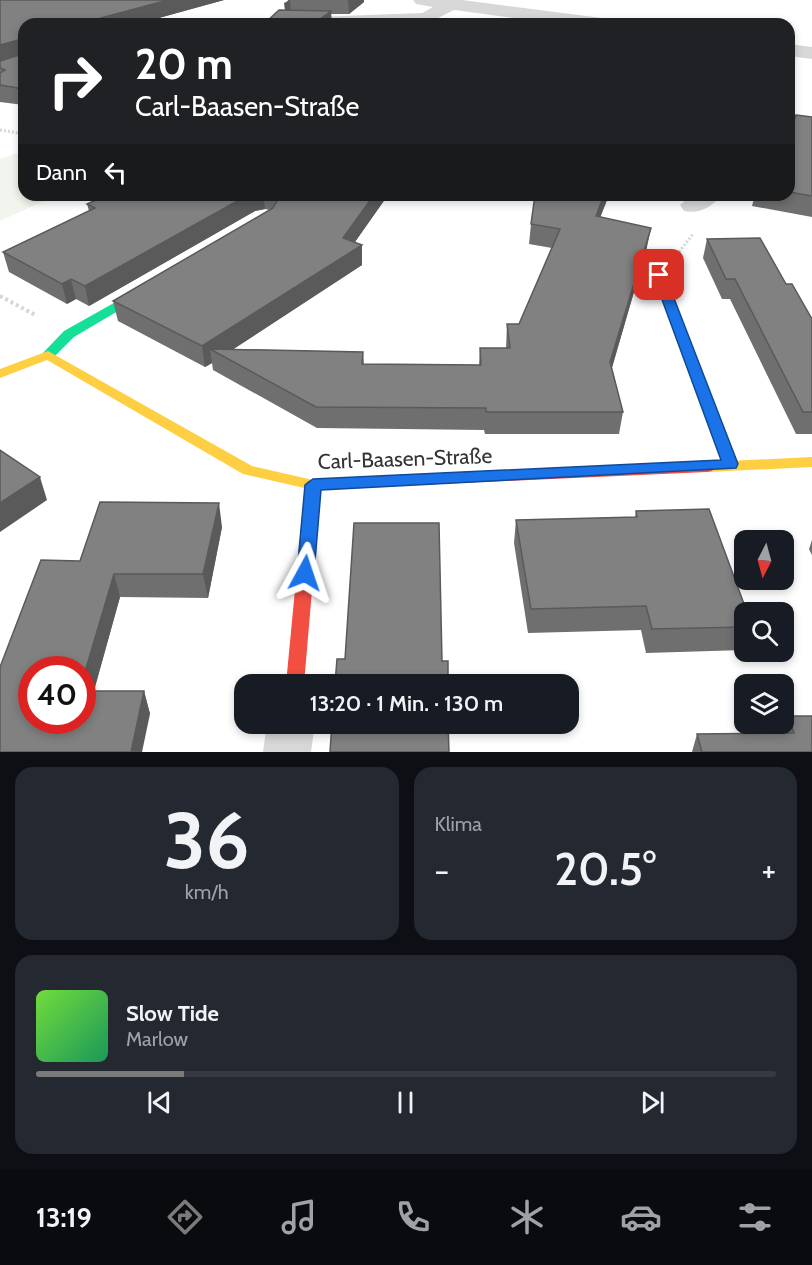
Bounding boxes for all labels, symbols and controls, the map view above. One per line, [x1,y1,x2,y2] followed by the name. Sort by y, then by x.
[135,38,233,90] text: 20 m
[36,42,114,120] icon: right
[135,90,359,123] text: Carl-Baasen-Straße
[99,156,132,189] icon: left
[36,159,87,186] text: Dann
[633,249,684,300] pin
[642,258,675,291] icon: arrive
[317,443,493,474] street label: Carl-Baasen-Straße
[734,530,794,590] north arrow
[734,530,794,734] map controls
[273,541,337,605] position arrow
[734,602,794,662] button: search
[18,656,96,734] speed limit sign: 40
[734,674,794,734] button: layers
[310,690,503,717] text: 13:20 · 1 Min. · 130 m
[164,793,250,888] text: 36
[435,812,482,836] text: Klima
[554,842,656,896] text: 20.5°
[435,850,449,890] text: −
[761,850,776,890] text: +
[185,880,229,904] text: km/h
[126,1000,219,1027] text: Slow Tide
[126,1027,188,1051] text: Marlow
[143,1086,176,1119] icon: previous
[389,1086,422,1119] icon: pause
[636,1086,669,1119] icon: next
[164,1196,206,1238] icon: directions
[278,1196,320,1238] icon: music
[392,1196,434,1238] icon: phone
[506,1196,548,1238] icon: climate
[620,1196,662,1238] icon: car
[734,1196,776,1238] icon: filters
[36,1201,92,1234] text: 13:19

